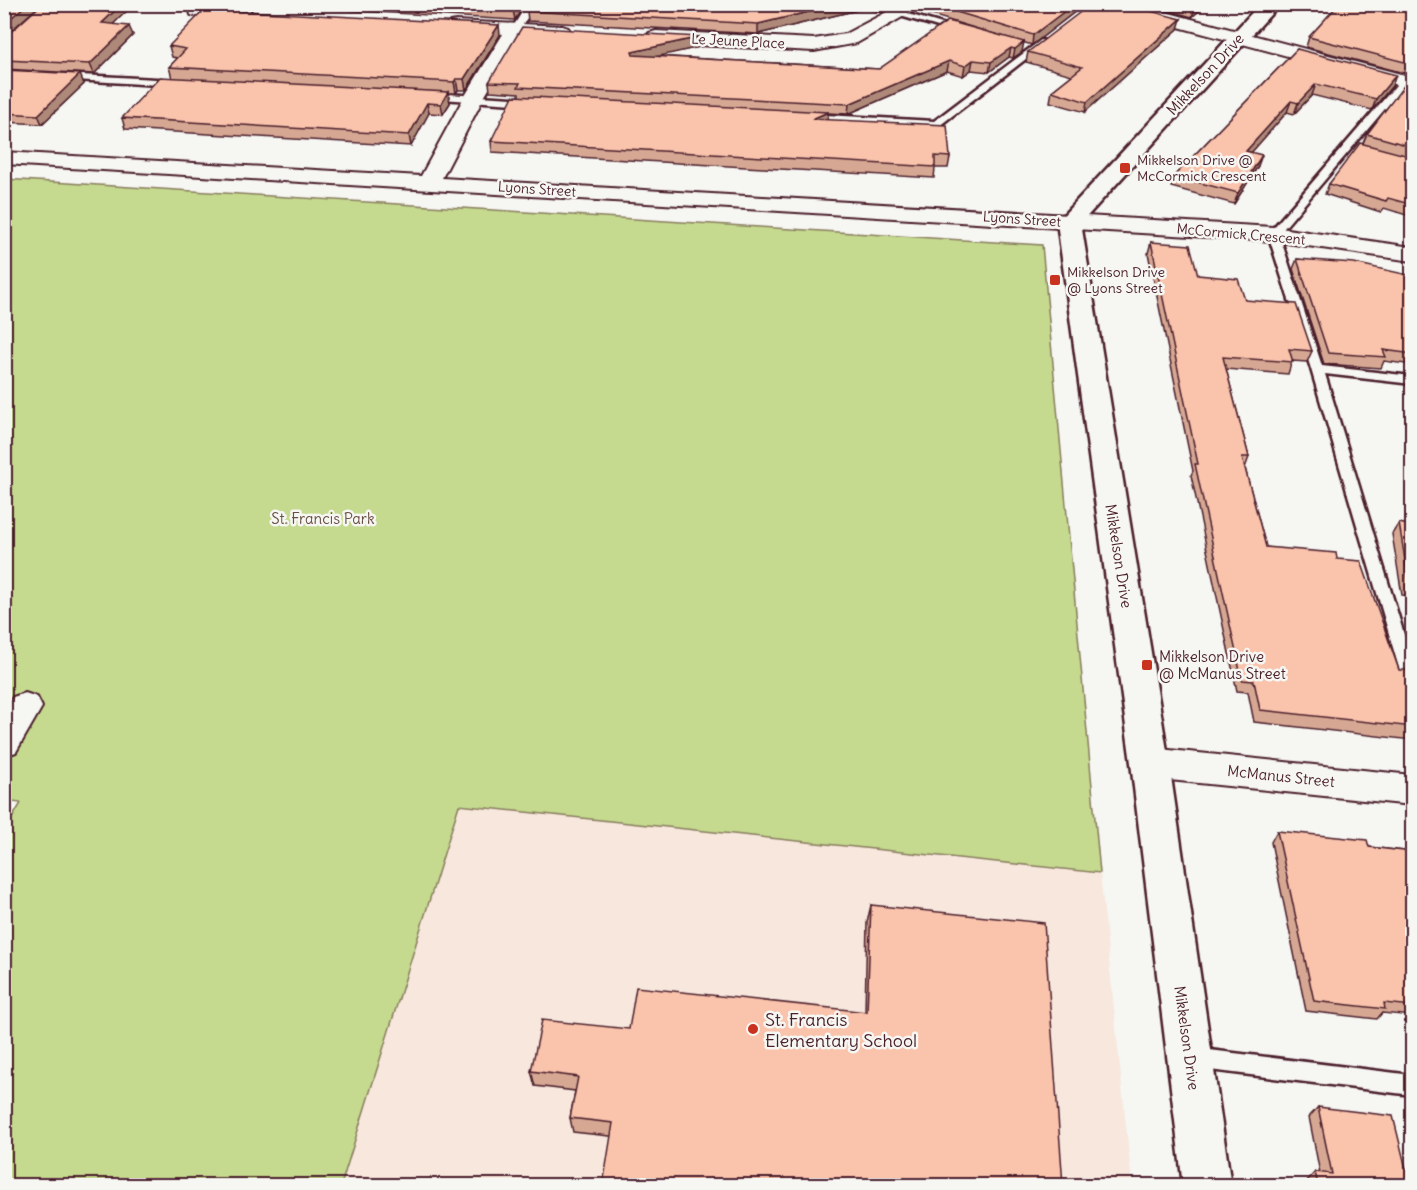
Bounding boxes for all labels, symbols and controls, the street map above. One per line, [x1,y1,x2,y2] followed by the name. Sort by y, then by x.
[1162,29,1248,119] street label: Mikkelson Drive
[691,30,785,52] street label: Le Jeune Place
[1137,151,1267,185] place label: Mikkelson Drive @ McCormick Crescent
[1118,161,1132,175] marker: Mikkelson Drive @ McCormick Crescent
[497,177,577,201] street label: Lyons Street
[982,207,1062,231] street label: Lyons Street
[1176,219,1306,249] street label: McCormick Crescent
[1067,263,1165,297] place label: Mikkelson Drive @ Lyons Street
[1048,273,1062,287] marker: Mikkelson Drive @ Lyons Street
[1101,503,1137,609] street label: Mikkelson Drive
[271,509,375,528] park label: St. Francis Park
[1159,647,1286,683] place label: Mikkelson Drive @ McManus Street
[1140,658,1154,672] marker: Mikkelson Drive @ McManus Street
[1226,761,1336,791] street label: McManus Street
[1170,985,1204,1091] street label: Mikkelson Drive
[765,1008,917,1052] place label: St. Francis Elementary School
[746,1022,760,1036] marker: St. Francis Elementary School

